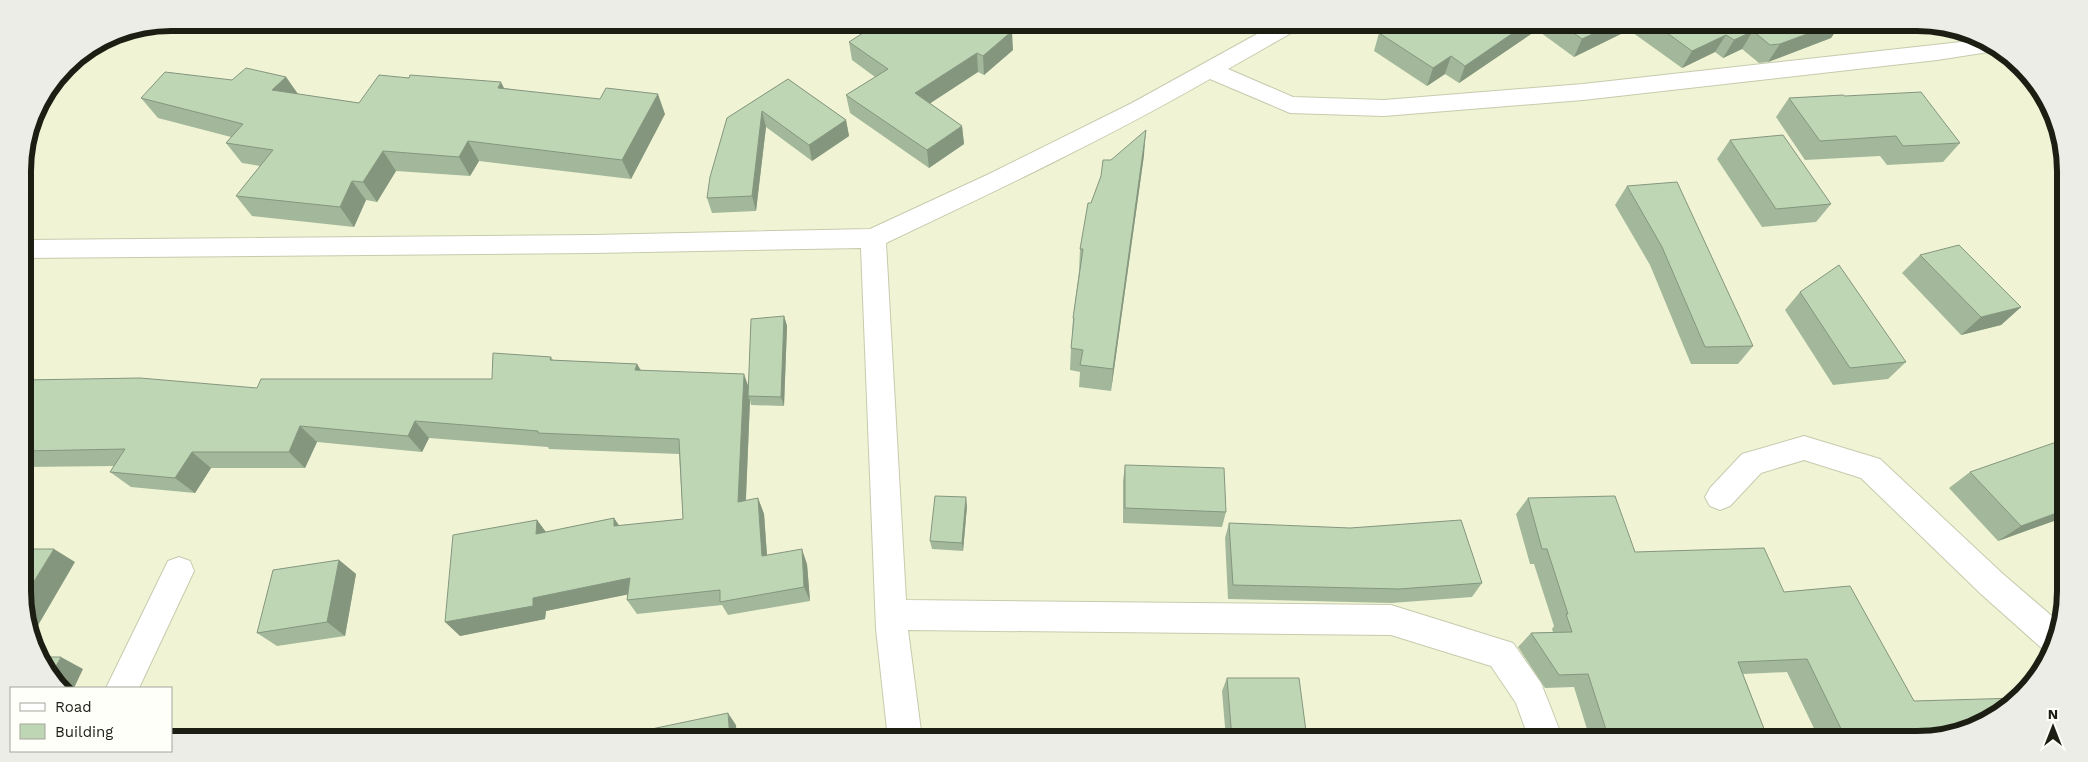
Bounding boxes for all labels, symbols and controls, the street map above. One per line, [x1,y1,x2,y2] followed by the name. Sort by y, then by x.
[10,687,172,752] legend
[55,698,92,716] text: Road
[2028,702,2078,752] north arrow
[2048,706,2058,722] text: N
[55,723,113,741] text: Building

